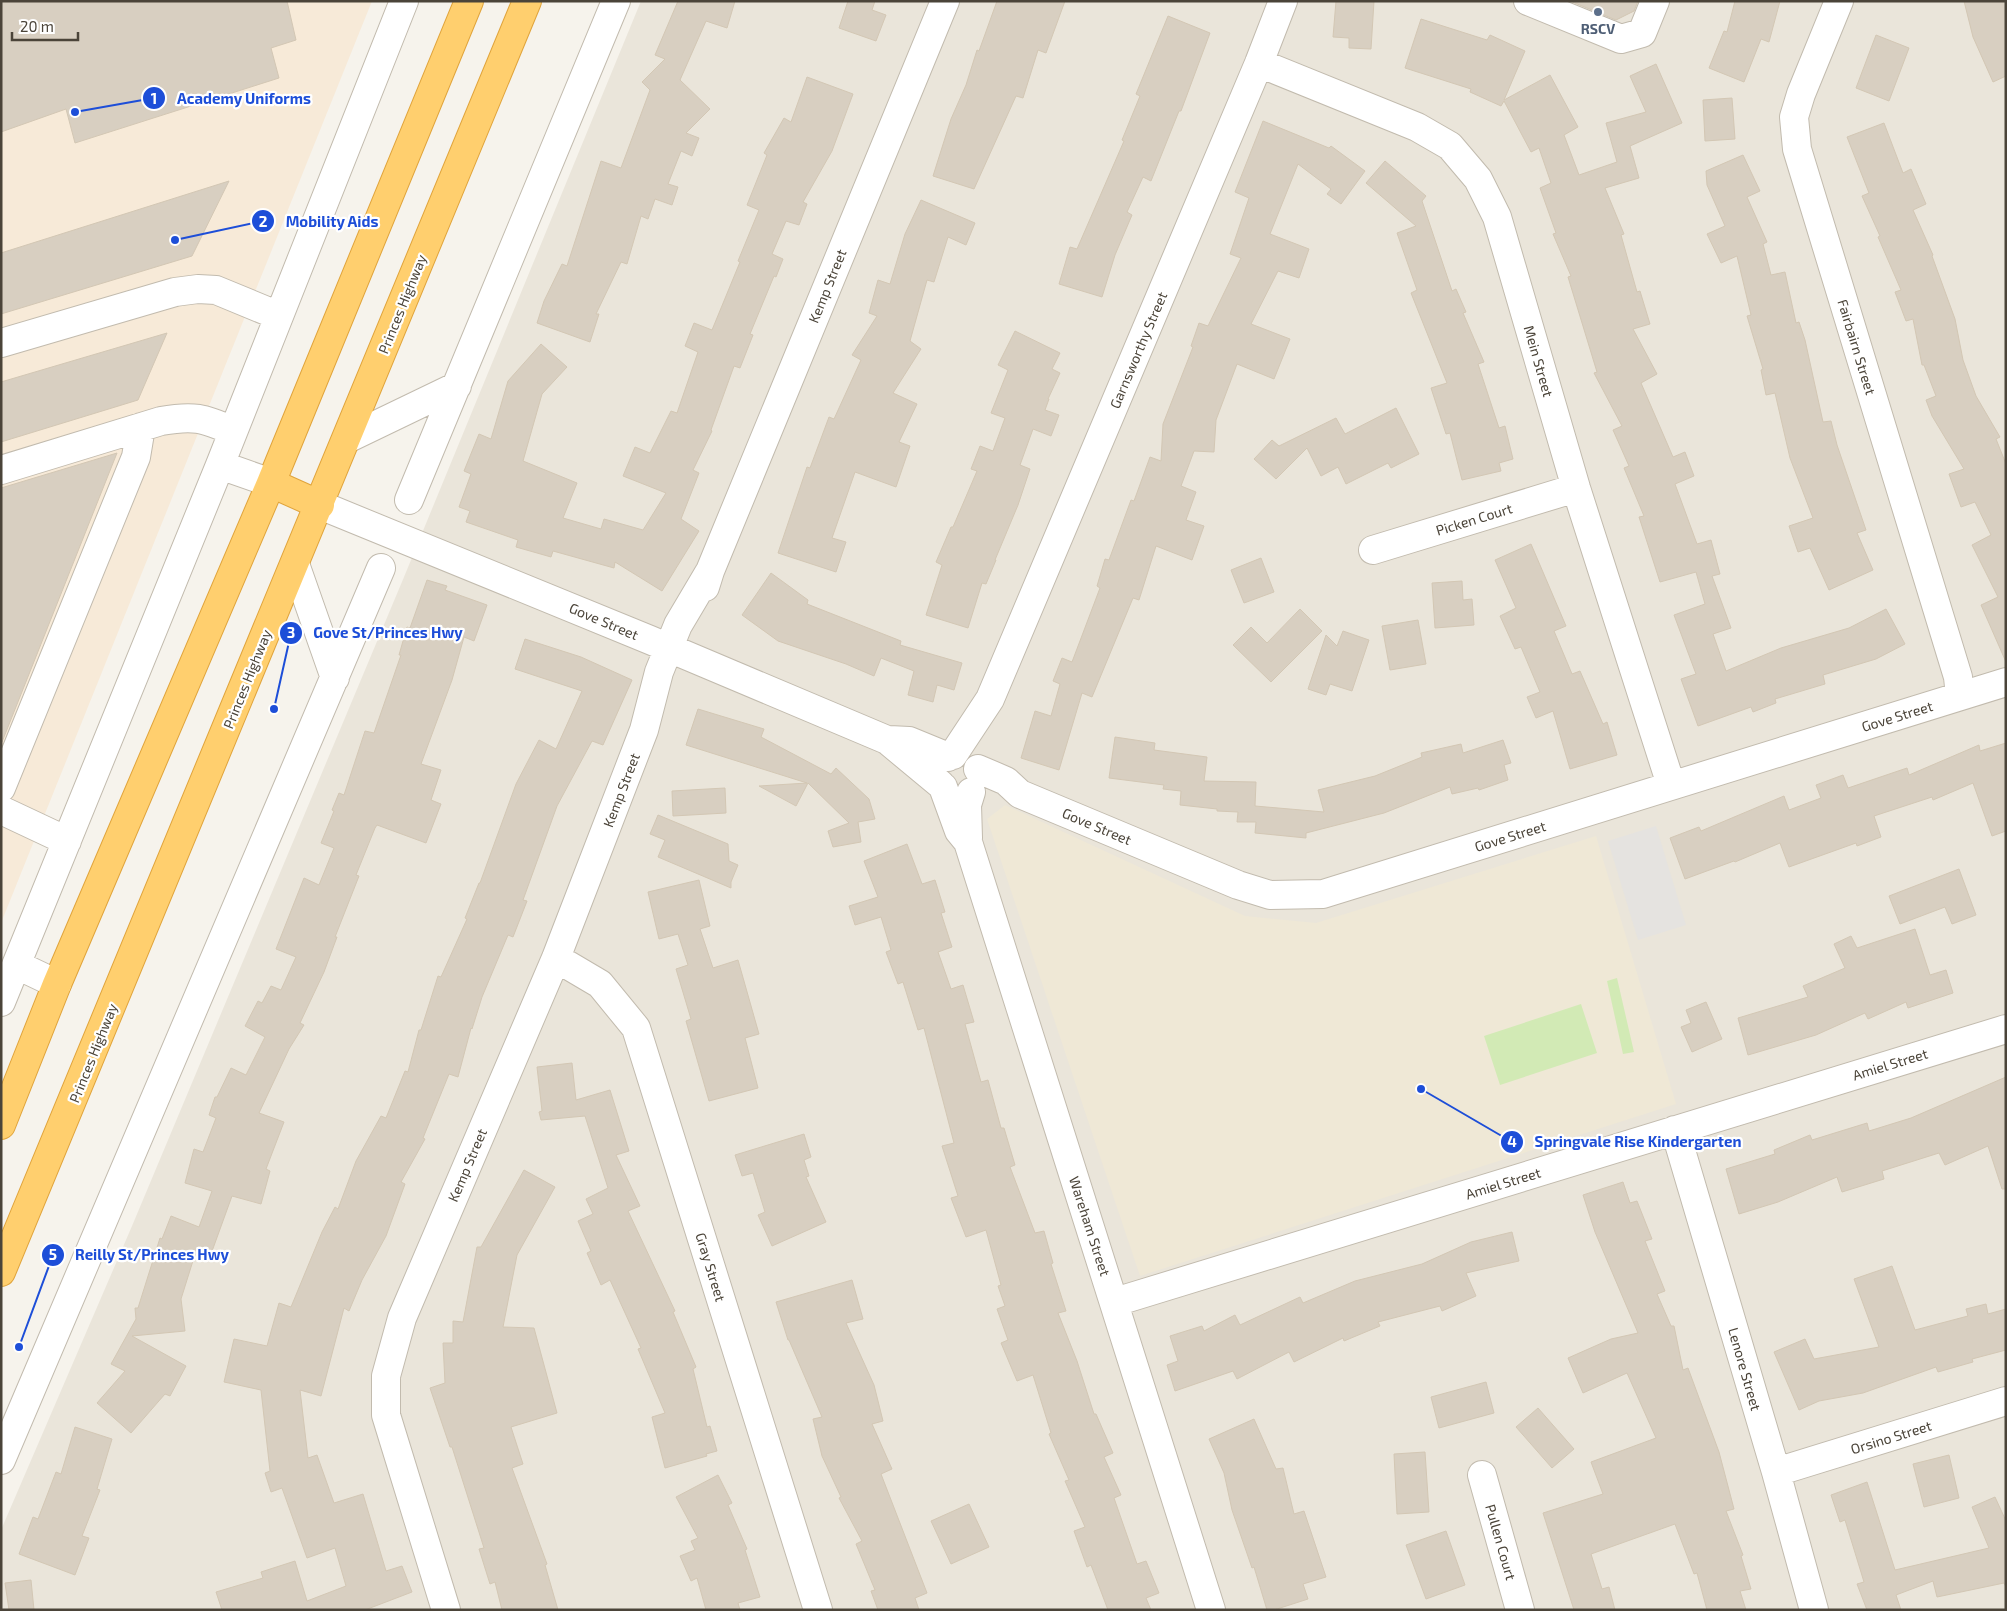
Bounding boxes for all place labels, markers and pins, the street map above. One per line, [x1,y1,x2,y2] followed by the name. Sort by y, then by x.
[1592,6,1604,18] marker: RSCV
[1581,20,1615,37] place label: RSCV
[142,83,321,113] callout: Academy Uniforms
[250,206,389,236] callout: Mobility Aids
[279,618,473,648] callout: Gove St/Princes Hwy
[1499,1127,1751,1157] callout: Springvale Rise Kindergarten
[40,1240,239,1270] callout: Reilly St/Princes Hwy

